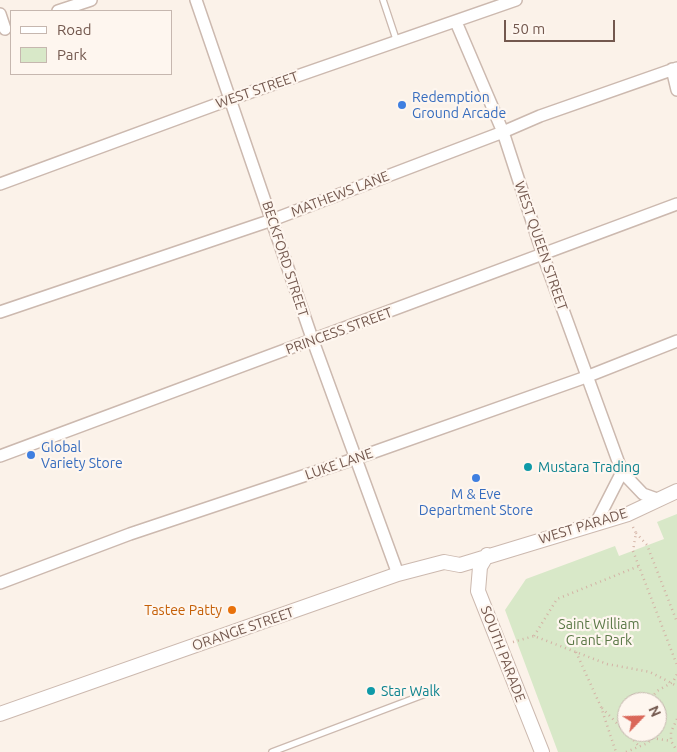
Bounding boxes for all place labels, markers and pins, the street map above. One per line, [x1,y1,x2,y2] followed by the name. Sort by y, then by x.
[412,89,506,121] place label: Redemption Ground Arcade
[396,99,408,111] marker: Redemption Ground Arcade
[41,439,123,472] place label: Global Variety Store
[25,449,37,461] marker: Global Variety Store
[538,459,640,475] place label: Mustara Trading
[522,461,534,473] marker: Mustara Trading
[470,472,482,484] marker: M & Eve Department Store
[419,486,533,518] place label: M & Eve Department Store
[144,602,222,618] place label: Tastee Patty
[226,604,238,616] marker: Tastee Patty
[381,683,440,699] place label: Star Walk
[365,685,377,697] marker: Star Walk

